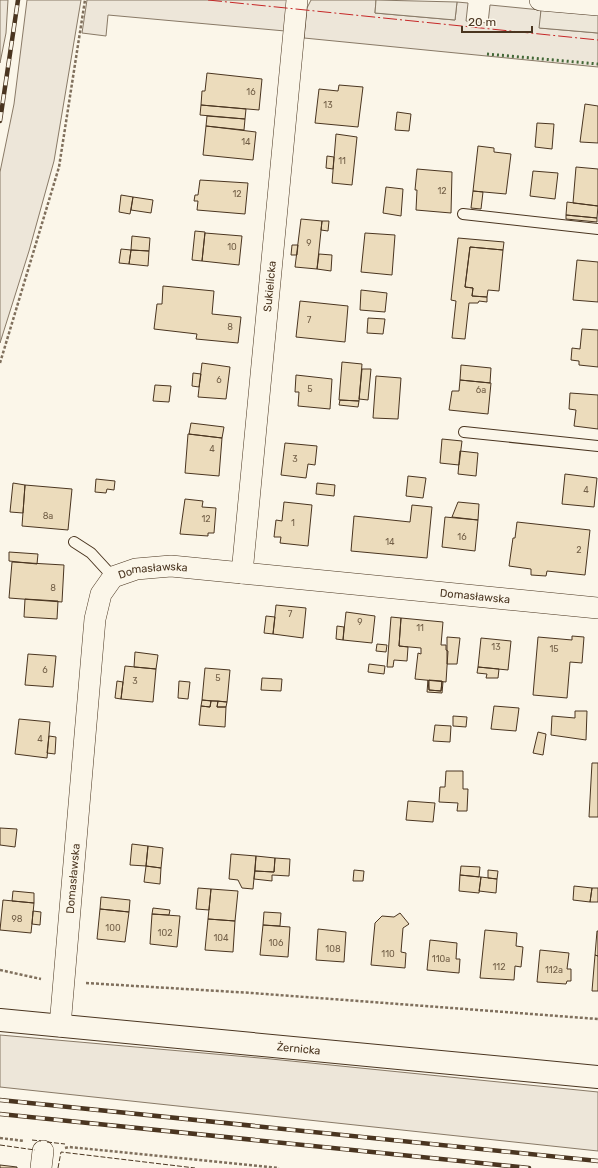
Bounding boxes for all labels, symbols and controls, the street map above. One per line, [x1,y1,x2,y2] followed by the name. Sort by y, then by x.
[462,8,532,34] scale bar
[468,15,496,29] text: 20 m
[246,87,256,97] house number: 16
[323,100,333,110] house number: 13
[241,137,251,147] house number: 14
[338,156,346,166] house number: 11
[437,186,447,196] house number: 12
[232,189,242,199] house number: 12
[306,238,312,248] house number: 9
[227,242,237,252] house number: 10
[261,260,278,312] street label: Sukielicka
[307,315,312,325] house number: 7
[227,322,233,332] house number: 8
[216,375,222,385] house number: 6
[307,384,313,394] house number: 5
[476,385,486,395] house number: 6a
[209,444,215,454] house number: 4
[292,454,298,464] house number: 3
[583,485,589,495] house number: 4
[43,511,53,521] house number: 8a
[201,514,211,524] house number: 12
[291,518,295,528] house number: 1
[457,532,467,542] house number: 16
[385,537,395,547] house number: 14
[576,545,582,555] house number: 2
[116,559,188,581] street label: Domasławska
[50,583,56,593] house number: 8
[439,586,511,606] street label: Domasławska
[288,609,293,619] house number: 7
[357,617,363,627] house number: 9
[416,623,424,633] house number: 11
[491,642,501,652] house number: 13
[549,644,559,654] house number: 15
[42,665,48,675] house number: 6
[215,673,221,683] house number: 5
[132,676,138,686] house number: 3
[37,734,43,744] house number: 4
[63,843,82,914] street label: Domasławska
[11,914,23,924] house number: 98
[105,923,121,933] house number: 100
[158,928,172,938] house number: 102
[213,933,229,943] house number: 104
[269,938,284,948] house number: 106
[325,944,341,954] house number: 108
[381,949,395,959] house number: 110
[432,954,450,964] house number: 110a
[493,962,506,972] house number: 112
[545,965,563,975] house number: 112a
[276,1039,321,1057] street label: Żernicka

